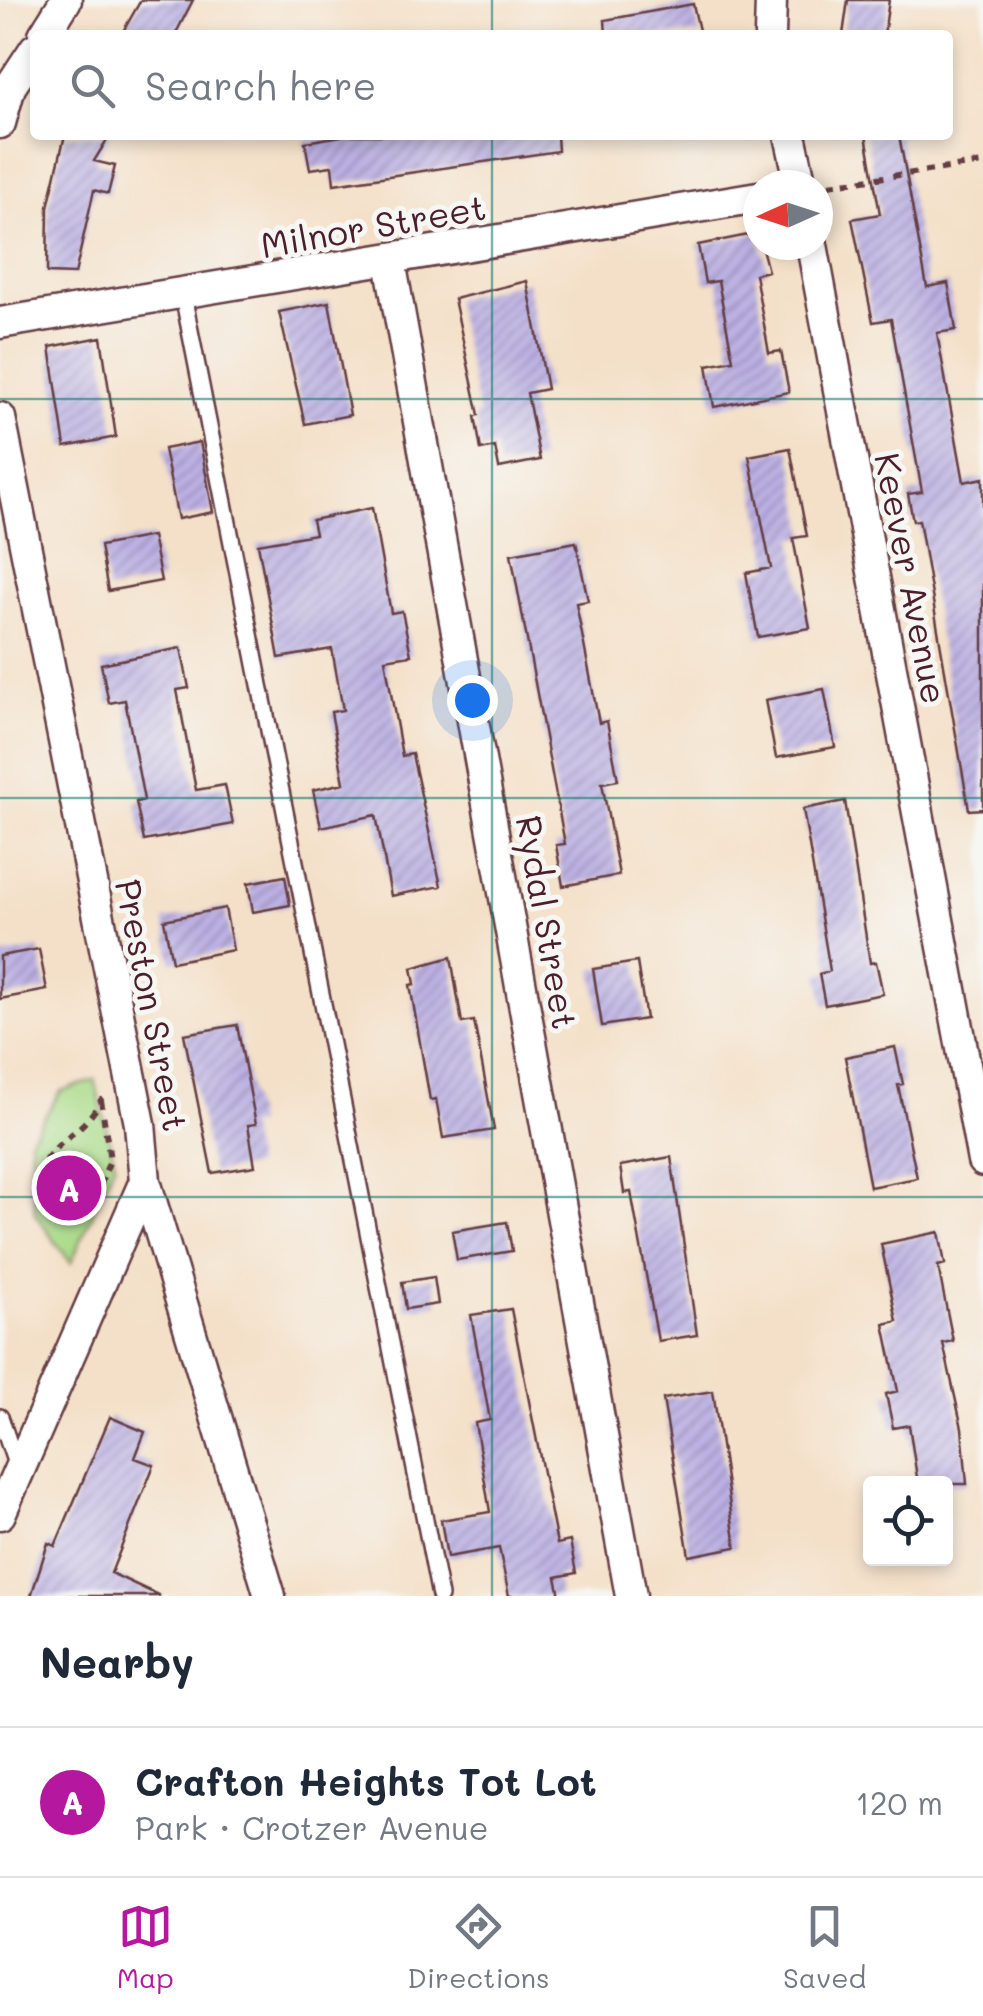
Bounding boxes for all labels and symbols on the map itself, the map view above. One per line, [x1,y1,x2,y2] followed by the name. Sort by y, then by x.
[743,170,833,260] north arrow
[257,183,489,267] street label: Milnor Street
[865,449,959,707] street label: Keever Avenue
[447,675,498,726] your location
[507,812,589,1032] street label: Rydal Street
[106,875,200,1135] street label: Preston Street
[36,1150,102,1226] pin: A

